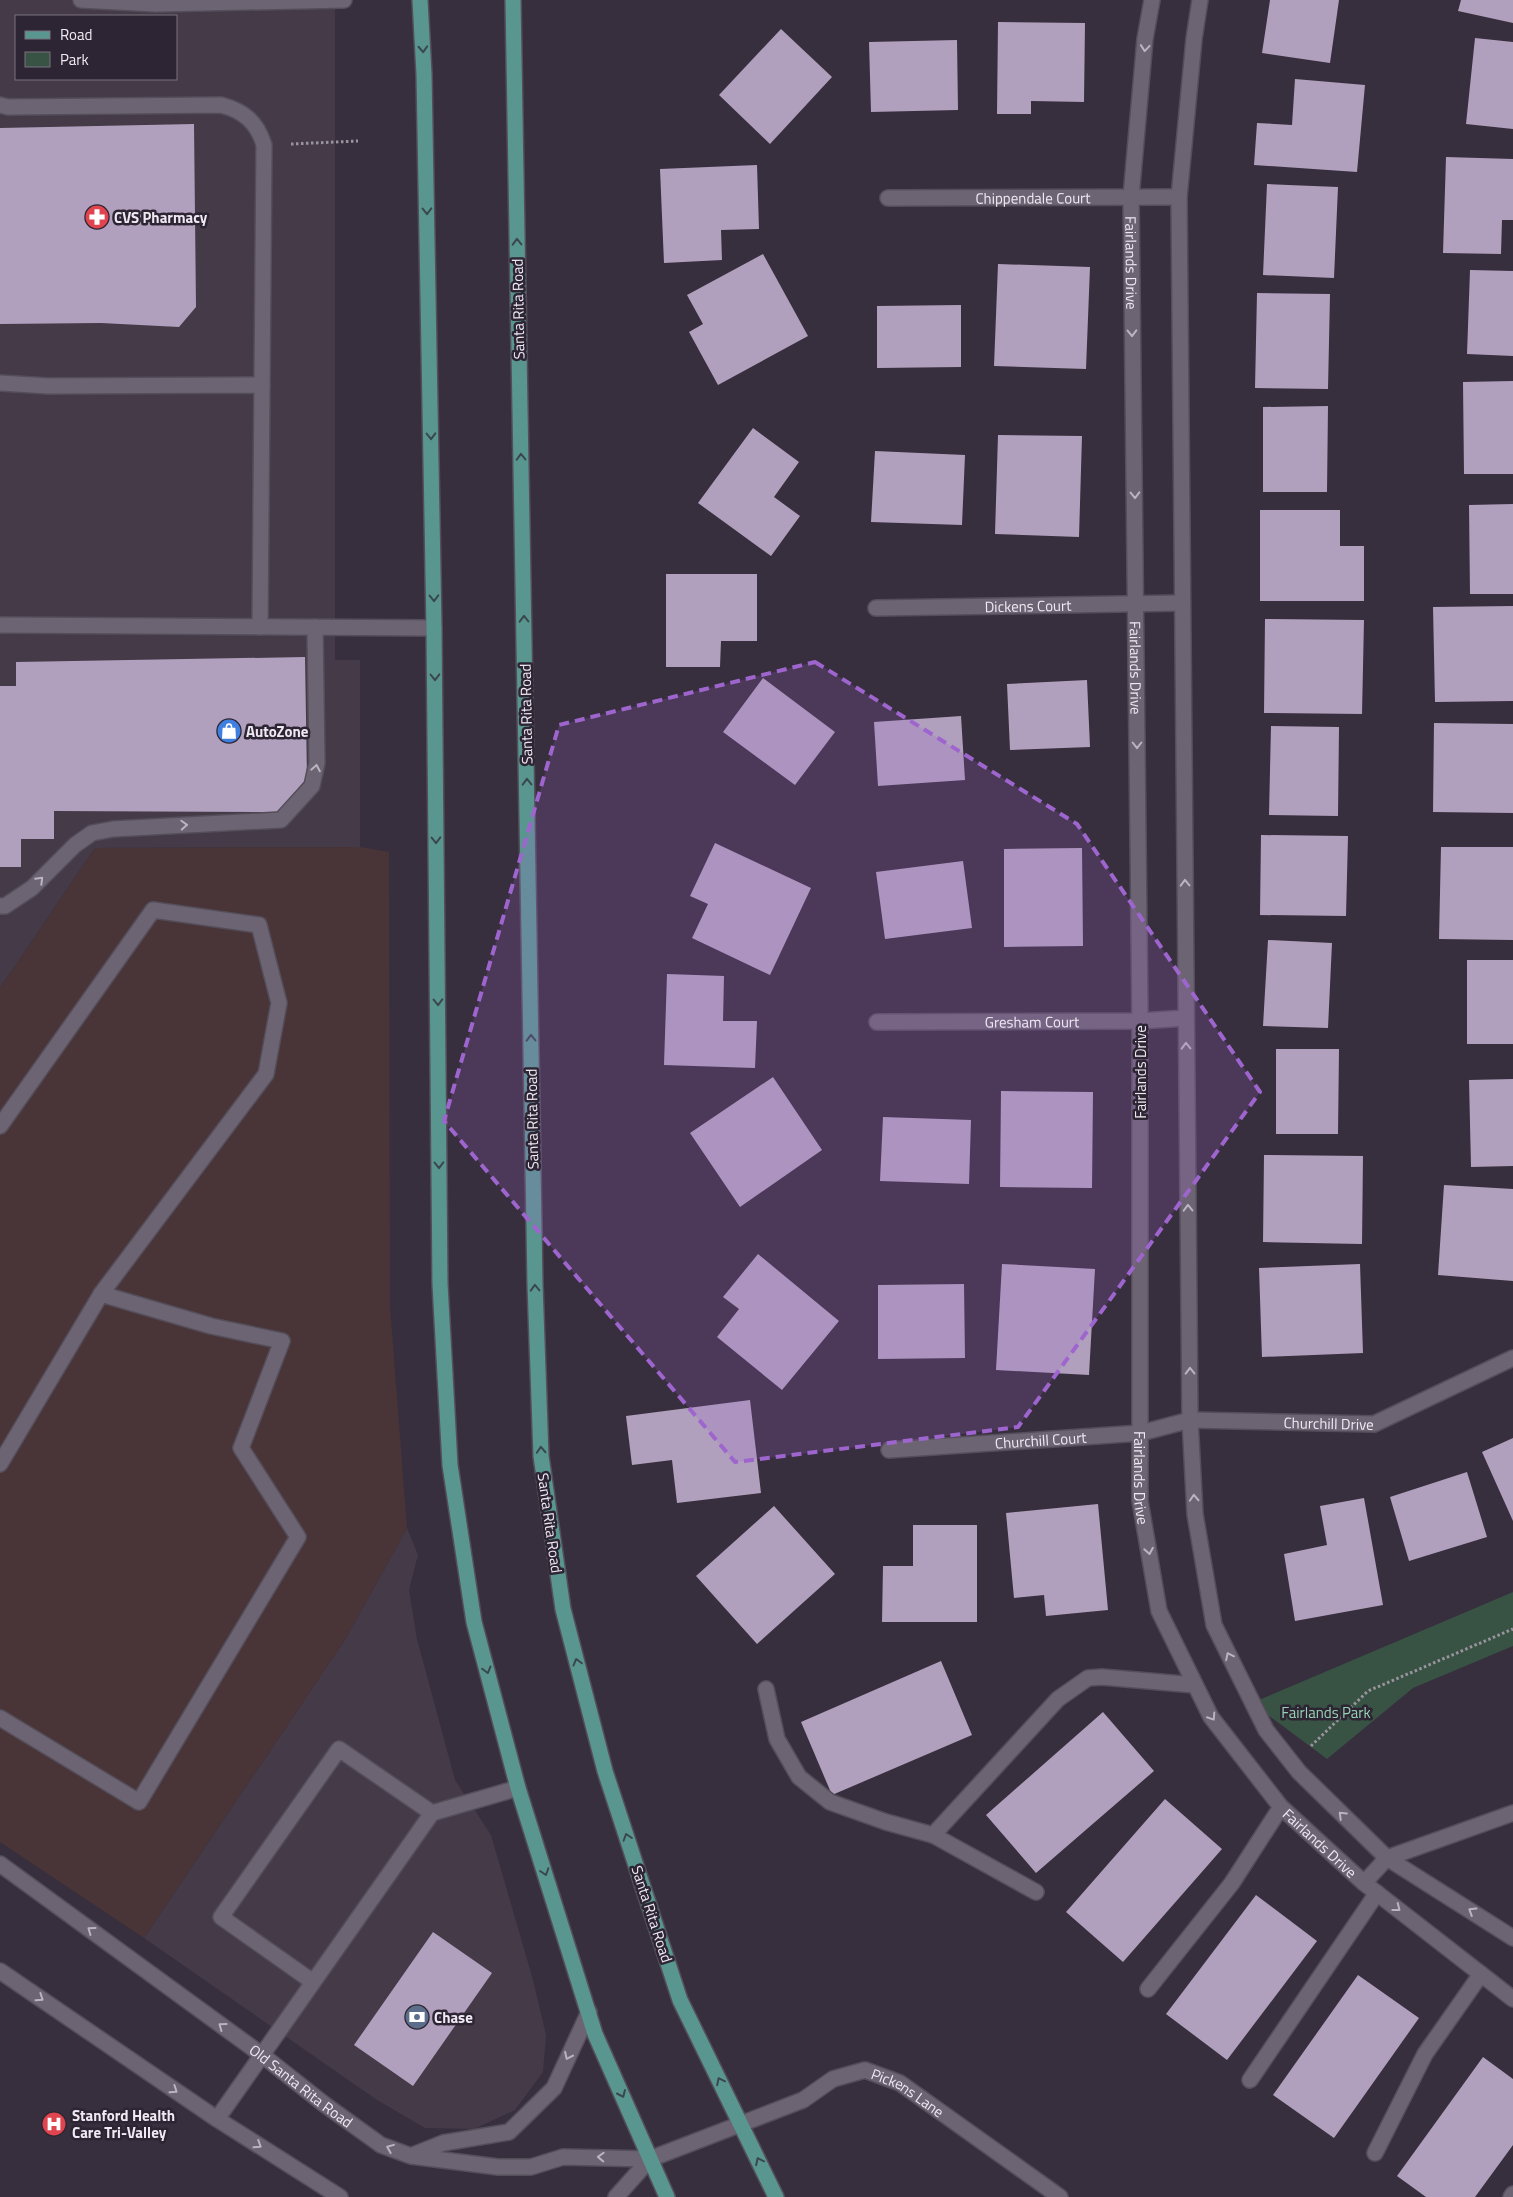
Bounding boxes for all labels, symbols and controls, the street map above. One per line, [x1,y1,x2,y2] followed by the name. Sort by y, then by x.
[15,15,178,80] legend
[60,23,92,46] text: Road
[1139,44,1150,52] one-way arrow
[417,45,428,53] one-way arrow
[60,48,89,71] text: Park
[975,186,1091,209] street label: Chippendale Court
[84,204,110,230] pharmacy icon: CVS Pharmacy
[114,206,208,229] place label: CVS Pharmacy
[421,207,432,215] one-way arrow
[1120,216,1144,310] street label: Fairlands Drive
[511,238,522,246] one-way arrow
[506,258,530,360] street label: Santa Rita Road
[1127,329,1138,337] one-way arrow
[426,432,436,440] one-way arrow
[516,453,526,460] one-way arrow
[1130,492,1140,499] one-way arrow
[984,593,1072,618] street label: Dickens Court
[429,594,439,602] one-way arrow
[519,615,529,623] one-way arrow
[1124,621,1148,715] street label: Fairlands Drive
[514,663,538,765] street label: Santa Rita Road
[430,674,440,681] one-way arrow
[216,718,242,744] shop icon: AutoZone
[246,720,309,743] place label: AutoZone
[1132,741,1143,749] one-way arrow
[310,763,320,772] one-way arrow
[522,778,532,786] one-way arrow
[180,820,188,831] one-way arrow
[431,836,441,844] one-way arrow
[34,877,43,886] one-way arrow
[1179,879,1190,887] one-way arrow
[433,998,443,1006] one-way arrow
[985,1010,1080,1033] street label: Gresham Court
[1129,1025,1152,1119] street label: Fairlands Drive
[525,1034,536,1042] one-way arrow
[1181,1042,1191,1050] one-way arrow
[520,1068,544,1170] street label: Santa Rita Road
[434,1161,444,1169] one-way arrow
[1183,1204,1193,1212] one-way arrow
[530,1284,540,1292] one-way arrow
[1185,1367,1195,1374] one-way arrow
[1283,1411,1374,1435] street label: Churchill Drive
[994,1425,1088,1454] street label: Churchill Court
[1129,1431,1155,1526] street label: Fairlands Drive
[535,1446,546,1454] one-way arrow
[532,1471,568,1575] street label: Santa Rita Road
[1189,1494,1200,1502] one-way arrow
[1143,1547,1153,1555] one-way arrow
[1225,1652,1235,1661] one-way arrow
[572,1657,583,1666] one-way arrow
[481,1665,491,1673] one-way arrow
[1281,1701,1371,1724] park label: Fairlands Park
[1206,1712,1216,1721] one-way arrow
[1278,1803,1362,1883] street label: Fairlands Drive
[1339,1812,1348,1821] one-way arrow
[623,1833,633,1842] one-way arrow
[625,1862,679,1966] street label: Santa Rita Road
[539,1867,549,1875] one-way arrow
[1391,1903,1400,1911] one-way arrow
[1468,1908,1477,1918] one-way arrow
[88,1928,97,1936] one-way arrow
[34,1992,44,2001] one-way arrow
[404,2004,430,2030] bank icon: Chase
[434,2006,473,2029] place label: Chase
[219,2023,228,2032] one-way arrow
[245,2038,358,2133] street label: Old Santa Rita Road
[564,2051,575,2060] one-way arrow
[868,2062,949,2123] street label: Pickens Lane
[716,2077,726,2086] one-way arrow
[169,2084,178,2093] one-way arrow
[615,2089,626,2098] one-way arrow
[72,2104,175,2144] place label: Stanford Health Care Tri-Valley
[41,2111,67,2137] hospital icon: Stanford Health Care Tri-Valley
[252,2139,262,2148] one-way arrow
[386,2144,395,2154] one-way arrow
[597,2152,604,2162] one-way arrow
[754,2157,765,2166] one-way arrow

